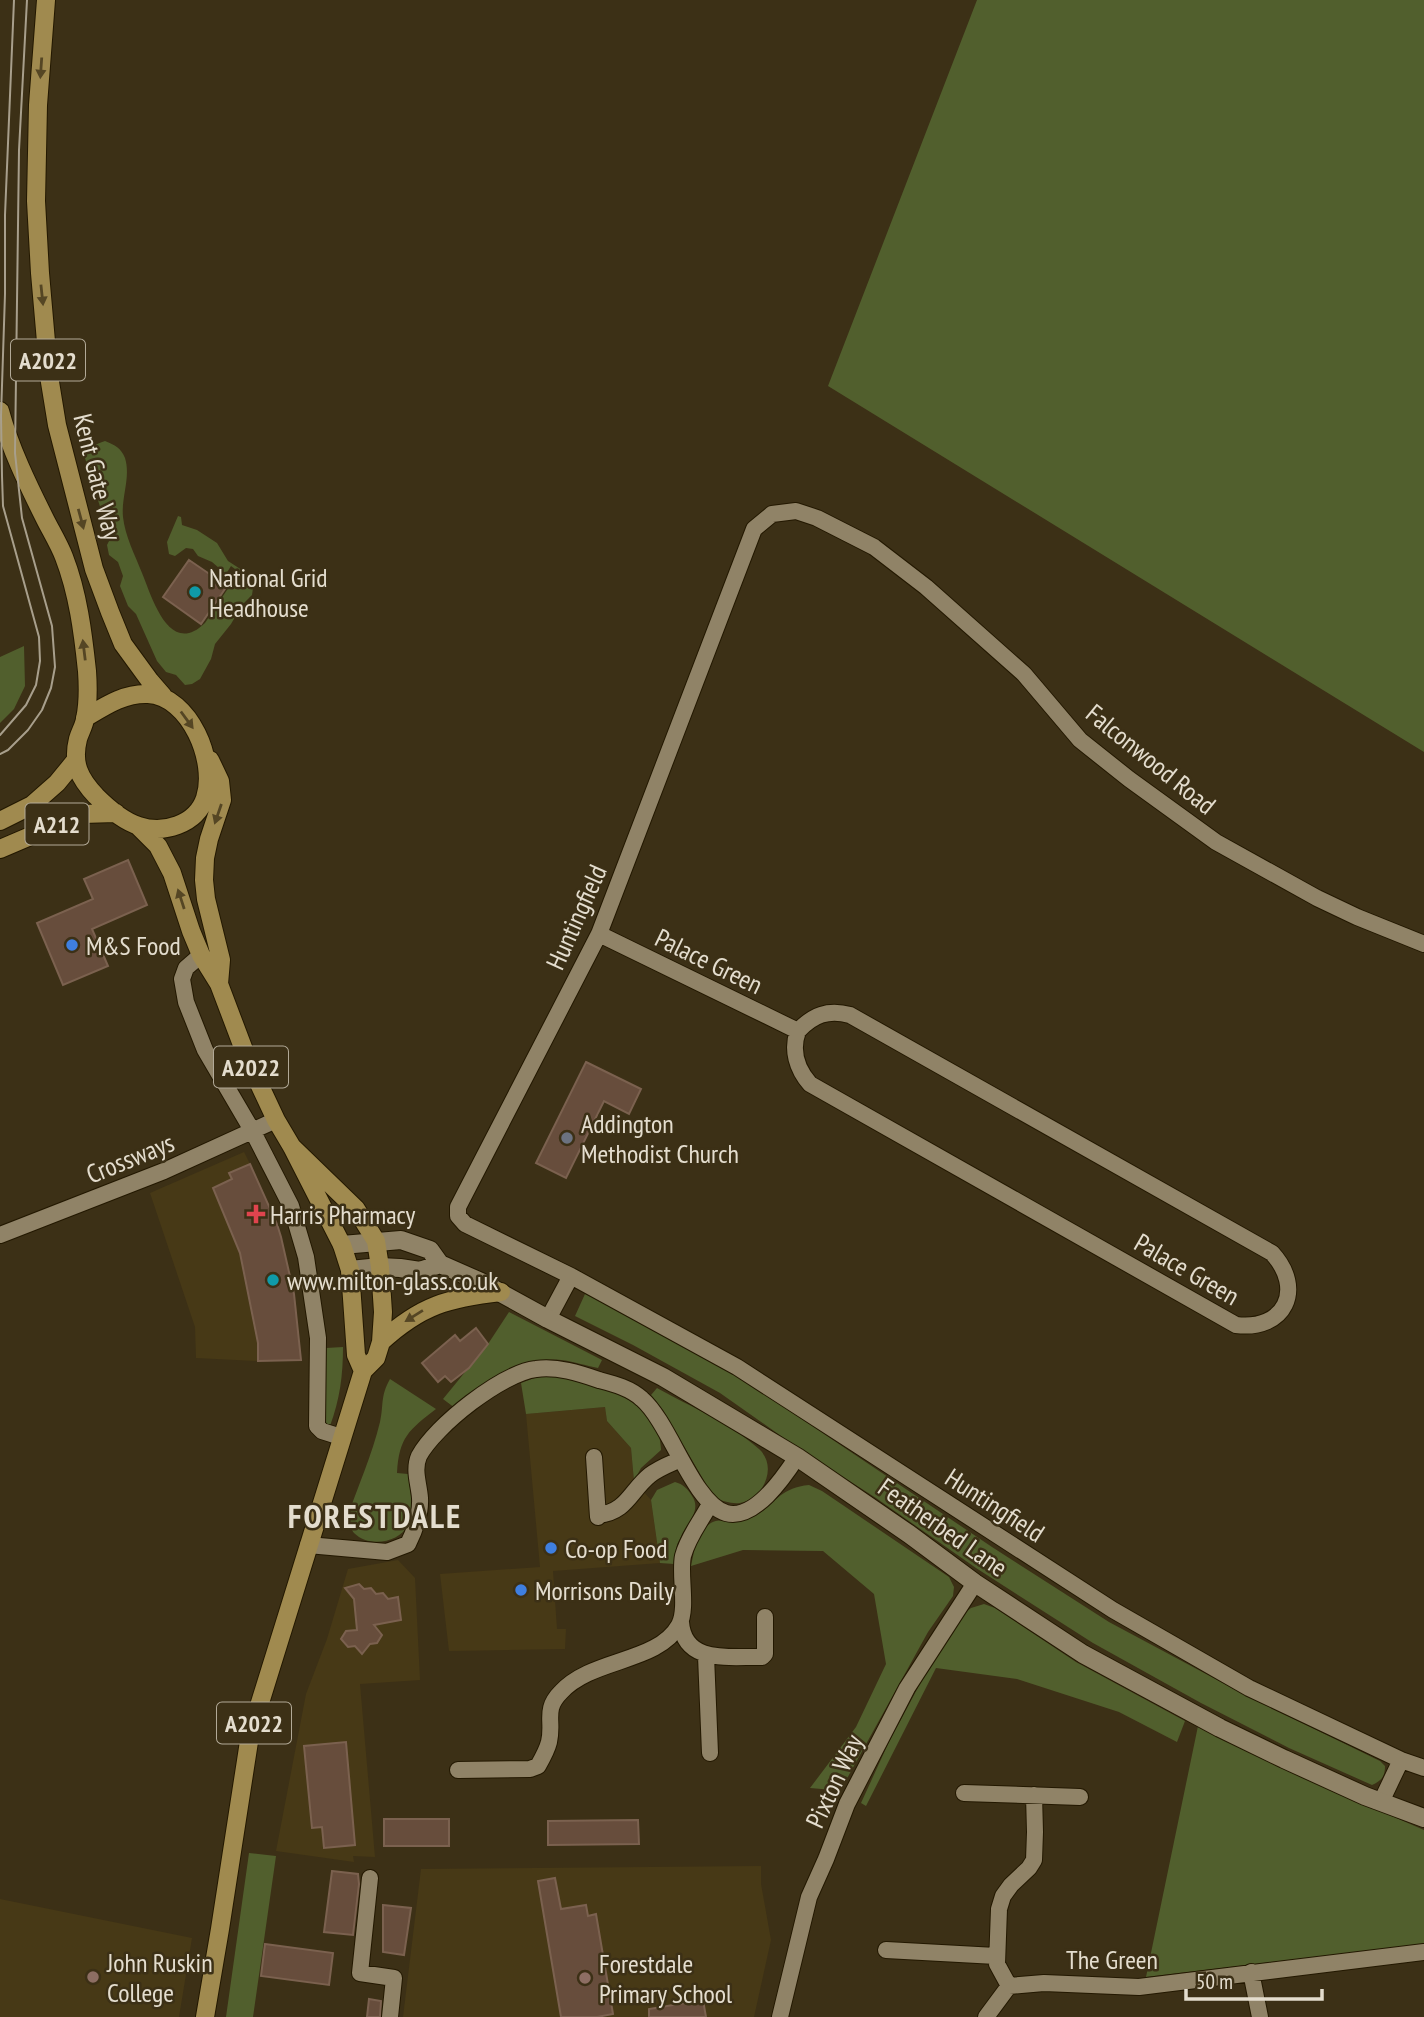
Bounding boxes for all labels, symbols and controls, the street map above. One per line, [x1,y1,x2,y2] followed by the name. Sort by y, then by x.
[35,57,46,79] one-way arrow
[37,284,48,306] one-way arrow
[11,340,85,380] road number: A2022
[66,410,130,544] street label: Kent Gate Way
[77,509,87,530] one-way arrow
[209,561,328,624] place label: National Grid Headhouse
[187,584,203,600] marker: National Grid Headhouse
[79,639,90,661] one-way arrow
[1079,697,1223,821] street label: Falconwood Road
[180,711,195,729] one-way arrow
[25,804,88,844] road number: A212
[212,804,223,825] one-way arrow
[538,859,614,975] street label: Huntingfield
[175,889,186,910] one-way arrow
[650,921,768,1001] street label: Palace Green
[86,929,181,962] place label: M&S Food
[64,937,80,953] marker: M&S Food
[214,1046,288,1087] road number: A2022
[581,1107,739,1170] place label: Addington Methodist Church
[81,1126,179,1190] street label: Crossways
[559,1130,575,1146] marker: Addington Methodist Church
[270,1198,416,1231] place label: Harris Pharmacy
[248,1206,264,1222] marker: Harris Pharmacy
[1129,1226,1245,1312] street label: Palace Green
[287,1264,498,1297] place label: www.milton-glass.co.uk
[265,1272,281,1288] marker: www.milton-glass.co.uk
[405,1310,424,1323] one-way arrow
[939,1461,1051,1549] street label: Huntingfield
[872,1470,1014,1584] street label: Featherbed Lane
[288,1494,462,1537] district label: FORESTDALE
[565,1532,668,1565] place label: Co-op Food
[543,1540,559,1556] marker: Co-op Food
[535,1574,674,1607] place label: Morrisons Daily
[513,1582,529,1598] marker: Morrisons Daily
[217,1702,291,1744] road number: A2022
[798,1729,870,1833] street label: Pixton Way
[1066,1943,1158,1976] street label: The Green
[106,1946,213,2009] place label: John Ruskin College
[599,1947,732,2010] place label: Forestdale Primary School
[1186,1958,1322,2002] scale bar
[1196,1968,1233,1995] text: 50 m
[85,1969,101,1985] marker: John Ruskin College
[577,1970,593,1986] marker: Forestdale Primary School

